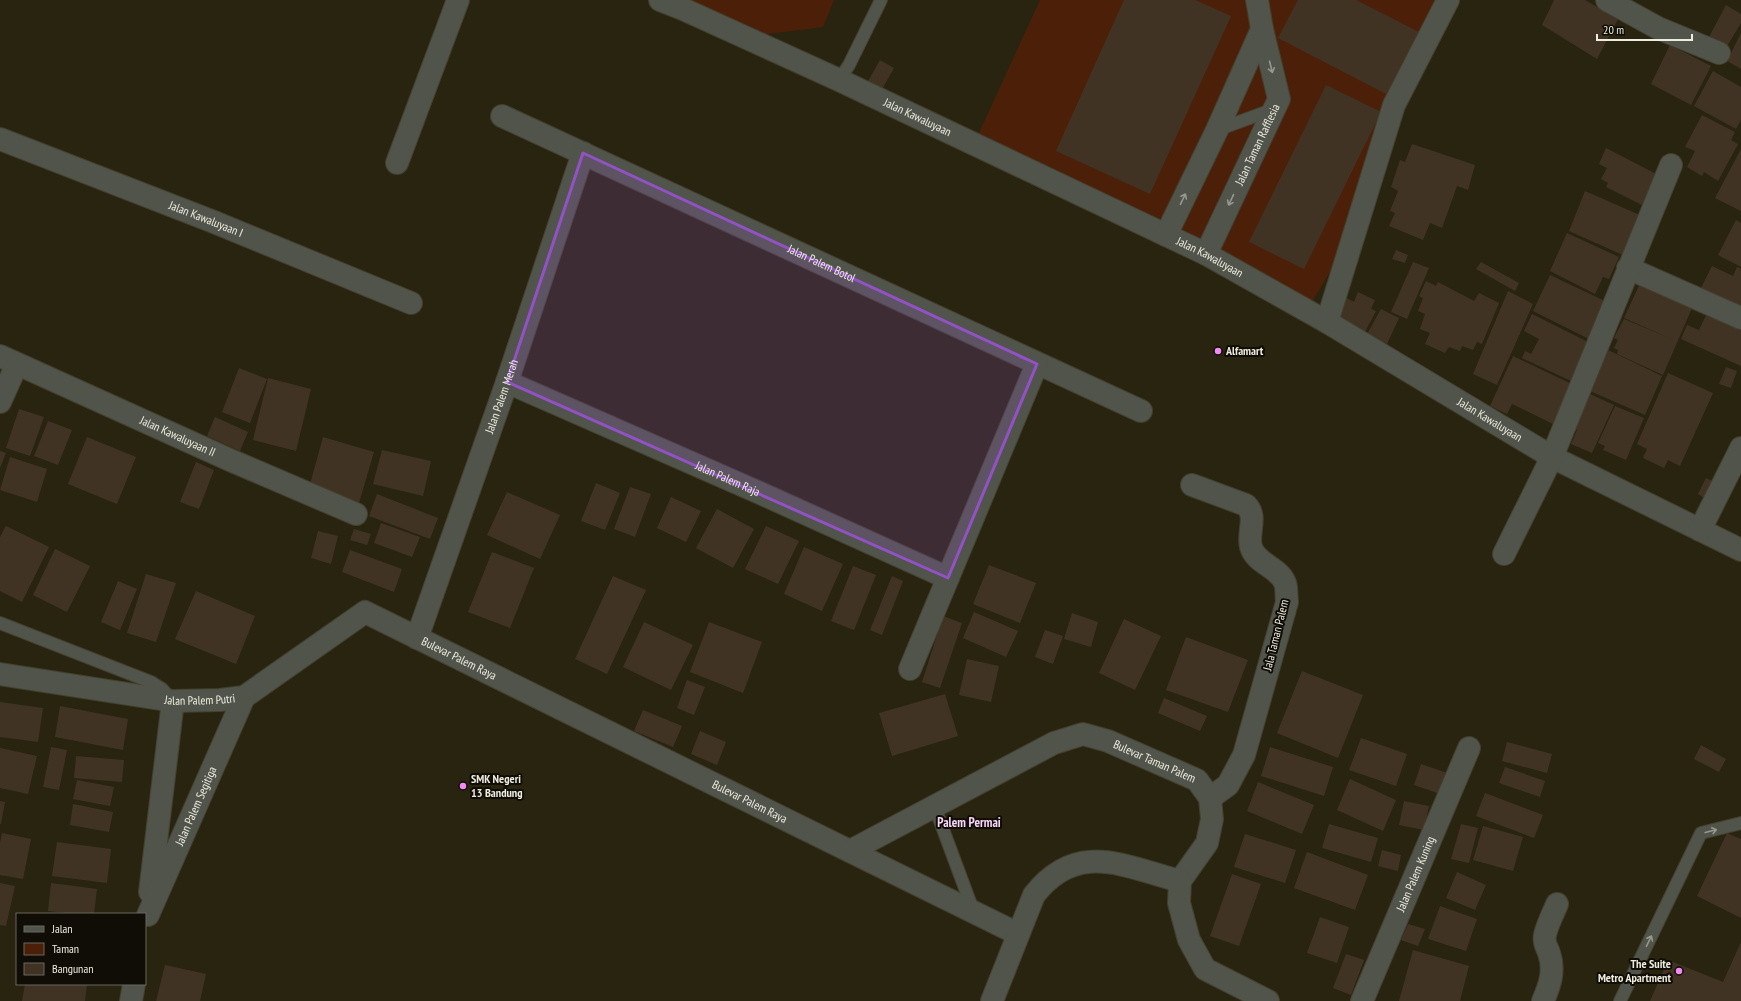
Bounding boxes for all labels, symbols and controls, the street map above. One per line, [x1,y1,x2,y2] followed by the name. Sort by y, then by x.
[1597,16,1692,42] scale bar
[1603,22,1624,37] text: 20 m
[1268,61,1276,74] one-way arrow
[881,94,954,139] street label: Jalan Kawaluyaan
[1231,101,1283,188] street label: Jalan Taman Rafflesia
[1227,193,1234,205] one-way arrow
[1180,194,1187,206] one-way arrow
[166,197,245,240] street label: Jalan Kawaluyaan I
[1173,233,1246,280] street label: Jalan Kawaluyaan
[784,241,858,285] street label: Jalan Palem Botol
[1225,343,1264,358] place label: Alfamart
[1213,346,1223,356] marker: Alfamart
[481,357,521,436] street label: Jalan Palem Merah
[1454,394,1525,445] street label: Jalan Kawaluyaan
[137,412,218,459] street label: Jalan Kawaluyaan II
[692,457,763,499] street label: Jalan Palem Raja
[1259,598,1292,673] street label: Jala Taman Palem
[419,633,499,683] street label: Bulevar Palem Raya
[163,690,236,708] street label: Jalan Palem Putri
[1111,736,1199,786] street label: Bulevar Taman Palem
[171,764,220,849] street label: Jalan Palem Segitiga
[471,771,523,800] place label: SMK Negeri 13 Bandung
[710,776,790,826] street label: Bulevar Palem Raya
[458,781,468,791] marker: SMK Negeri 13 Bandung
[937,814,1001,831] district label: Palem Permai
[1704,826,1717,834] one-way arrow
[1392,834,1438,915] street label: Jalan Palem Kuning
[16,913,146,985] legend
[51,921,73,936] text: Jalan
[1646,935,1653,947] one-way arrow
[52,941,79,956] text: Taman
[1598,956,1671,985] place label: The Suite Metro Apartment
[52,961,93,976] text: Bangunan
[1674,966,1684,976] marker: The Suite Metro Apartment

